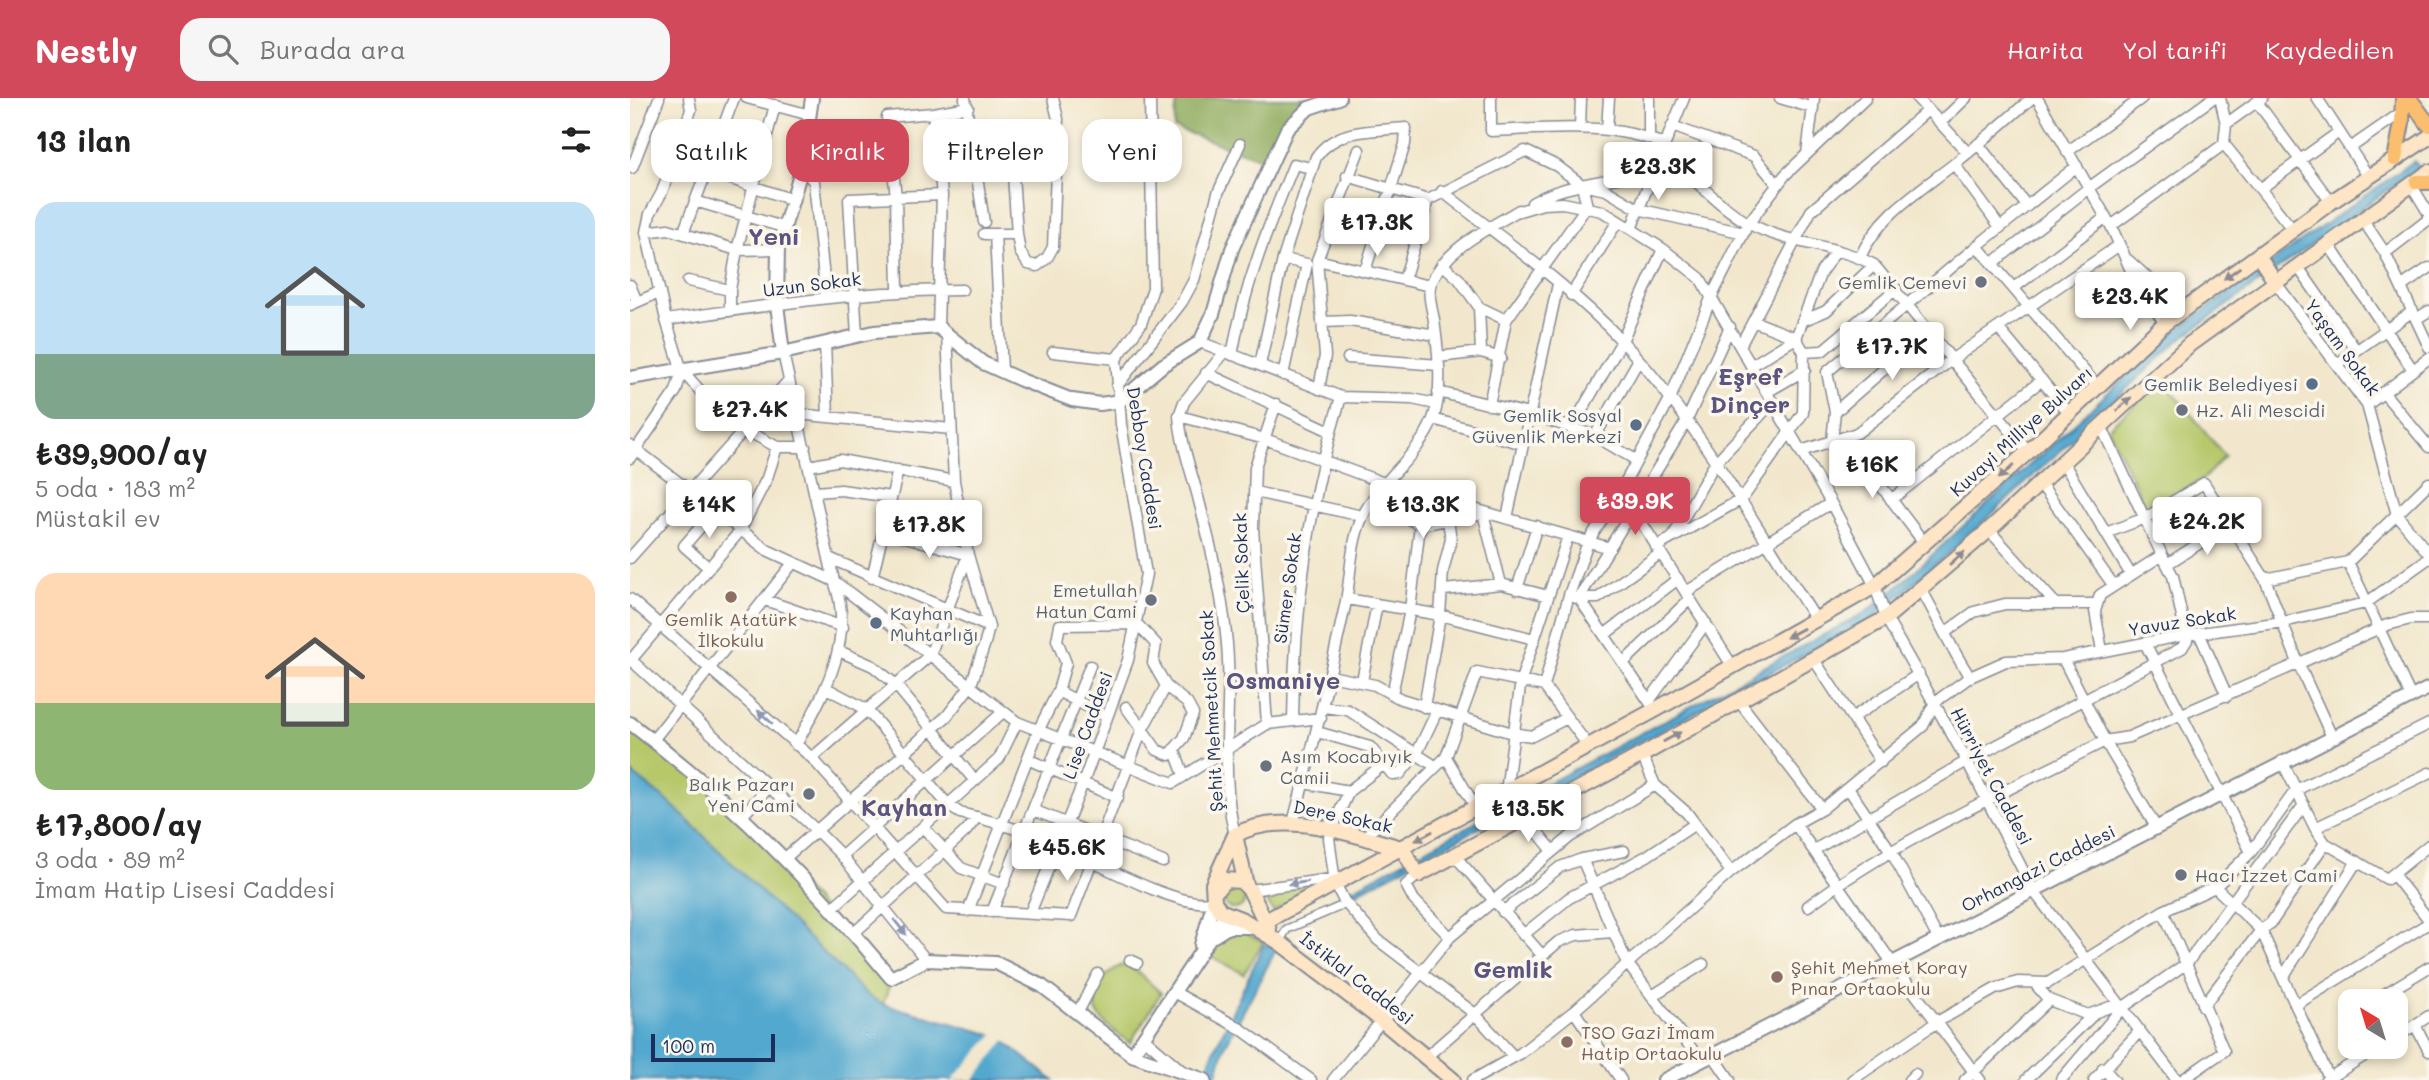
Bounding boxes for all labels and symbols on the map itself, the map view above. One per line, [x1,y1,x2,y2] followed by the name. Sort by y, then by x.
[1601,142,1715,202] pin: ₺23.3K
[1320,198,1434,258] pin: ₺17.3K
[748,220,800,251] district label: Yeni
[762,266,862,302] street label: Uzun Sokak
[2223,266,2241,280] one-way arrow
[1838,270,1967,294] place label: Gemlik Cemevi
[2073,272,2187,332] pin: ₺23.4K
[1973,274,1989,290] marker: Gemlik Cemevi
[2300,294,2386,400] street label: Yaşam Sokak
[1835,322,1949,382] pin: ₺17.7K
[1710,360,1790,419] district label: Eşref Dinçer
[1945,361,2097,501] street label: Kuvayi Milliye Bulvarı
[2144,372,2298,396] place label: Gemlik Belediyesi
[2304,376,2320,392] marker: Gemlik Belediyesi
[1122,385,1168,531] street label: Debboy Caddesi
[693,386,807,445] pin: ₺27.4K
[2115,396,2133,412] one-way arrow
[2196,398,2325,422] place label: Hz. Ali Mescidi
[2174,402,2190,418] marker: Hz. Ali Mescidi
[1472,403,1622,448] place label: Gemlik Sosyal Güvenlik Merkezi
[1628,417,1644,433] marker: Gemlik Sosyal Güvenlik Merkezi
[1831,440,1913,500] pin: ₺16K
[1998,463,2015,479] one-way arrow
[1578,478,1692,537] pin: ₺39.9K
[668,480,750,540] pin: ₺14K
[1366,480,1480,540] pin: ₺13.3K
[2150,498,2264,557] pin: ₺24.2K
[872,500,986,560] pin: ₺17.8K
[1227,512,1255,614] street label: Çelik Sokak
[1267,531,1307,645] street label: Sümer Sokak
[1948,550,1966,566] one-way arrow
[1036,578,1137,623] place label: Emetullah Hatun Cami
[723,589,739,605] marker: Gemlik Atatürk İlkokulu
[1143,592,1159,608] marker: Emetullah Hatun Cami
[890,601,979,646] place label: Kayhan Muhtarlığı
[2126,601,2238,641] street label: Yavuz Sokak
[665,607,797,652] place label: Gemlik Atatürk İlkokulu
[1194,609,1228,813] street label: Şehit Mehmetcik Sokak
[868,615,884,631] marker: Kayhan Muhtarlığı
[1786,627,1805,639] one-way arrow
[1226,664,1340,695] district label: Osmaniye
[1056,668,1118,782] street label: Lise Caddesi
[1946,703,2038,849] street label: Hürriyet Caddesi
[756,709,774,725] one-way arrow
[1663,731,1682,743] one-way arrow
[1280,744,1412,789] place label: Asım Kocabıyık Camii
[1258,758,1274,774] marker: Asım Kocabıyık Camii
[689,772,795,817] place label: Balık Pazarı Yeni Cami
[1471,784,1585,844] pin: ₺13.5K
[801,786,817,802] marker: Balık Pazarı Yeni Cami
[861,791,947,822] district label: Kayhan
[1291,794,1395,838] street label: Dere Sokak
[1957,819,2119,917] street label: Orhangazi Caddesi
[1010,824,1124,883] pin: ₺45.6K
[1414,830,1433,842] one-way arrow
[2195,863,2338,887] place label: Hacı İzzet Cami
[2173,867,2189,883] marker: Hacı İzzet Cami
[1287,878,1309,889] one-way arrow
[892,917,907,935] one-way arrow
[1295,926,1419,1030] street label: İstiklal Caddesi
[1473,953,1553,984] district label: Gemlik
[1791,955,1968,1000] place label: Şehit Mehmet Koray Pınar Ortaokulu
[1769,969,1785,985] marker: Şehit Mehmet Koray Pınar Ortaokulu
[2338,989,2408,1059] north arrow
[1581,1020,1722,1065] place label: TSO Gazi İmam Hatip Ortaokulu
[651,1031,775,1063] scale bar
[1559,1034,1575,1050] marker: TSO Gazi İmam Hatip Ortaokulu

